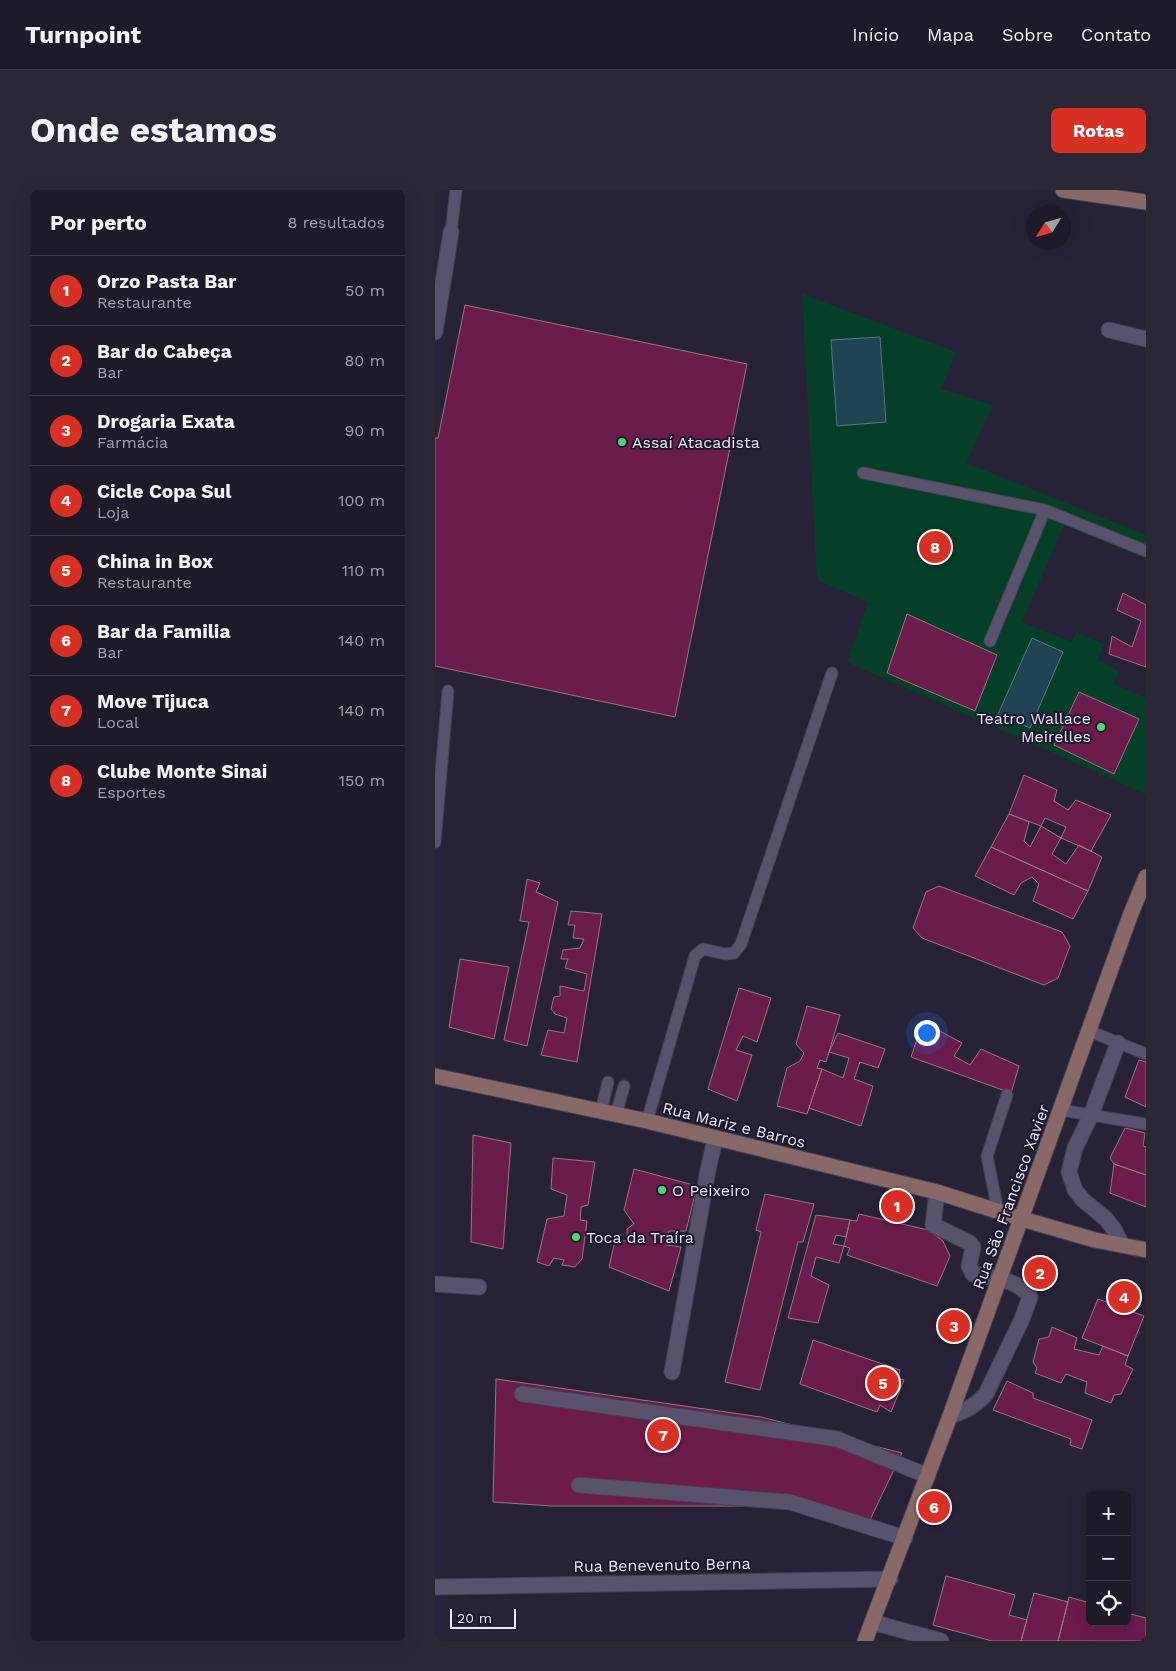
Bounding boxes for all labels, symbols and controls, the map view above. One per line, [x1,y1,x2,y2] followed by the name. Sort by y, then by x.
[25,21,141,49] text: Turnpoint
[852,24,899,45] text: Início
[927,24,974,45] text: Mapa
[1002,24,1053,45] text: Sobre
[1081,24,1151,45] text: Contato
[1051,108,1146,153] button: Rotas
[30,109,277,151] text: Onde estamos
[1026,205,1071,250] north arrow
[50,210,147,235] text: Por perto
[287,213,385,232] text: 8 resultados
[97,270,236,293] text: Orzo Pasta Bar
[63,281,69,300] text: 1
[345,281,385,300] text: 50 m
[97,293,192,312] text: Restaurante
[97,340,232,363] text: Bar do Cabeça
[61,351,71,370] text: 2
[344,351,385,370] text: 80 m
[97,363,123,382] text: Bar
[97,410,235,433] text: Drogaria Exata
[61,421,71,440] text: 3
[344,421,385,440] text: 90 m
[97,433,168,452] text: Farmácia
[632,433,760,452] place label: Assaí Atacadista
[616,436,628,448] marker: Assaí Atacadista
[97,480,231,503] text: Cicle Copa Sul
[61,491,71,510] text: 4
[338,491,385,510] text: 100 m
[97,503,129,522] text: Loja
[919,528,951,566] pin: 8
[97,550,213,573] text: China in Box
[61,561,71,580] text: 5
[342,561,385,580] text: 110 m
[97,573,192,592] text: Restaurante
[97,620,230,643] text: Bar da Familia
[61,631,71,650] text: 6
[338,631,385,650] text: 140 m
[97,643,123,662] text: Bar
[97,690,209,713] text: Move Tijuca
[61,701,71,720] text: 7
[338,701,385,720] text: 140 m
[977,709,1091,746] place label: Teatro Wallace Meirelles
[97,713,139,732] text: Local
[1095,721,1107,733] marker: Teatro Wallace Meirelles
[97,760,267,783] text: Clube Monte Sinai
[61,771,71,790] text: 8
[339,771,385,790] text: 150 m
[97,783,166,802] text: Esportes
[914,1020,940,1046] your location
[660,1098,808,1152] street label: Rua Mariz e Barros
[969,1102,1053,1292] street label: Rua São Francisco Xavier
[672,1181,750,1200] place label: O Peixeiro
[656,1184,668,1196] marker: O Peixeiro
[881,1187,913,1225] pin: 1
[586,1228,694,1247] place label: Toca da Traíra
[570,1231,582,1243] marker: Toca da Traíra
[1024,1254,1056,1292] pin: 2
[1108,1278,1140,1316] pin: 4
[938,1307,970,1345] pin: 3
[867,1364,899,1402] pin: 5
[647,1416,679,1454] pin: 7
[918,1488,950,1526] pin: 6
[1086,1491,1131,1626] map controls
[1086,1491,1131,1536] button: +
[1086,1536,1131,1581] button: −
[573,1554,751,1576] street label: Rua Benevenuto Berna
[1086,1581,1131,1626] button: locate
[450,1606,516,1629] scale bar
[457,1610,492,1626] text: 20 m

